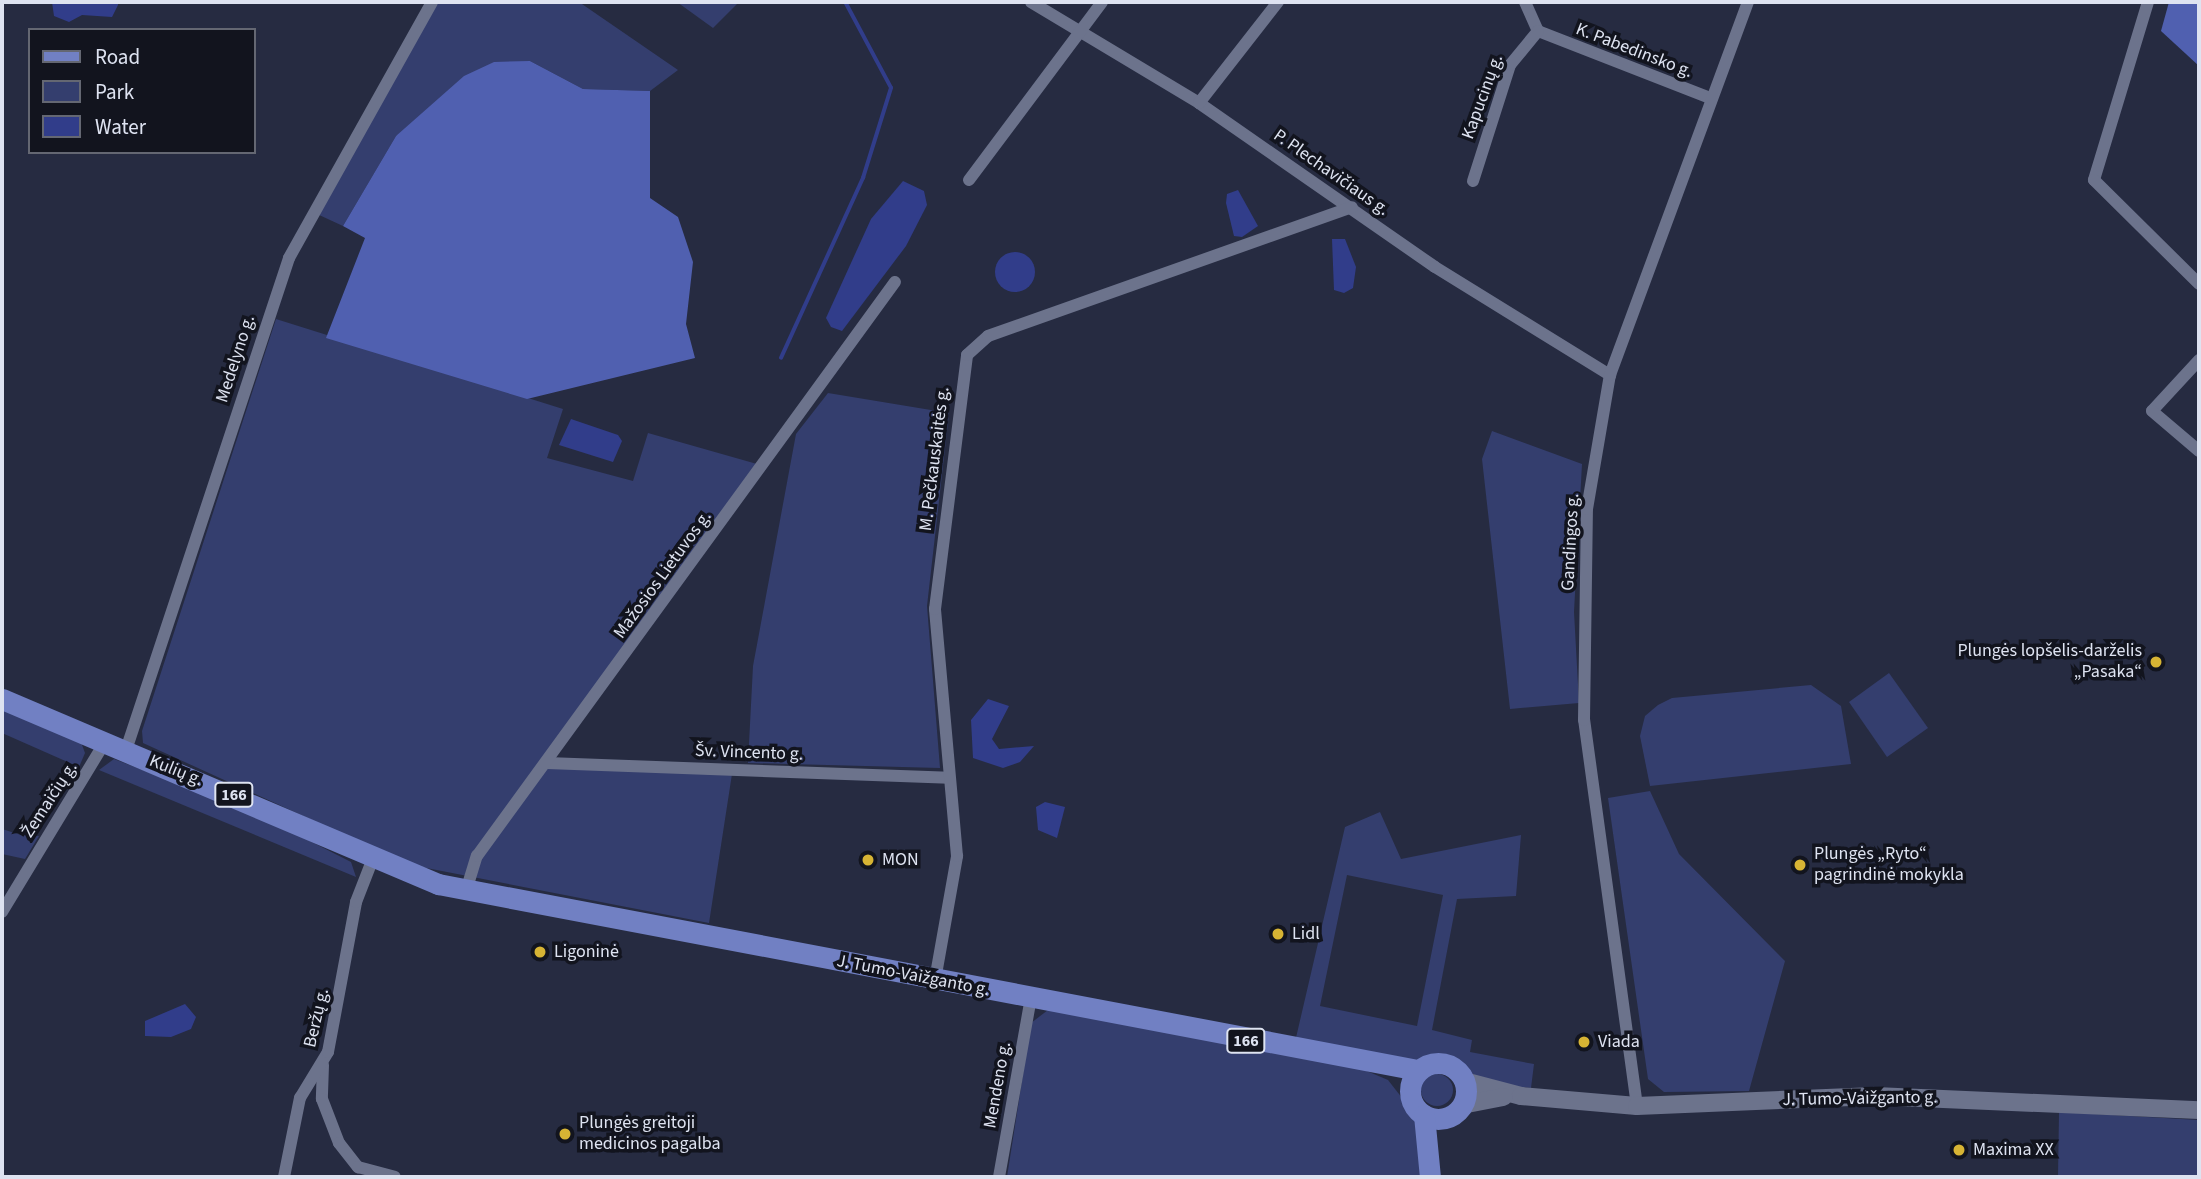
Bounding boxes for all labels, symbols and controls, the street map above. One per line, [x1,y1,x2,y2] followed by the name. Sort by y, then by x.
[1573,19,1695,83] street label: K. Pabedinsko g.
[28,28,256,154] legend
[95,42,140,72] text: Road
[1458,52,1508,142] street label: Kapucinų g.
[95,77,134,107] text: Park
[95,112,146,142] text: Water
[1269,125,1393,221] street label: P. Plechavičiaus g.
[212,313,260,405] street label: Medelyno g.
[915,386,955,532] street label: M. Pečkauskaitės g.
[1558,493,1584,591] street label: Gandingos g.
[609,507,717,643] street label: Mažosios Lietuvos g.
[1957,641,2142,684] place label: Plungės lopšelis-darželis „Pasaka“
[2148,654,2164,670] marker: Plungės lopšelis-darželis „Pasaka“
[694,740,804,766] street label: Šv. Vincento g.
[146,751,206,791] street label: Kulių g.
[17,758,83,842] street label: Žemaičių g.
[213,782,255,808] road number: 166
[1814,844,1964,886] place label: Plungės „Ryto“ pagrindinė mokykla
[882,849,919,871] place label: MON
[860,852,876,868] marker: MON
[1792,857,1808,873] marker: Plungės „Ryto“ pagrindinė mokykla
[1292,923,1320,945] place label: Lidl
[1270,926,1286,942] marker: Lidl
[554,941,619,963] place label: Ligoninė
[532,944,548,960] marker: Ligoninė
[835,951,991,1001] street label: J. Tumo-Vaižganto g.
[300,986,334,1050] street label: Beržų g.
[1225,1028,1267,1054] road number: 166
[1598,1031,1640,1053] place label: Viada
[1576,1034,1592,1050] marker: Viada
[980,1040,1016,1130] street label: Mendeno g.
[1782,1087,1938,1111] street label: J. Tumo-Vaižganto g.
[579,1113,721,1156] place label: Plungės greitoji medicinos pagalba
[557,1126,573,1142] marker: Plungės greitoji medicinos pagalba
[1973,1139,2054,1161] place label: Maxima XX
[1951,1142,1967,1158] marker: Maxima XX

